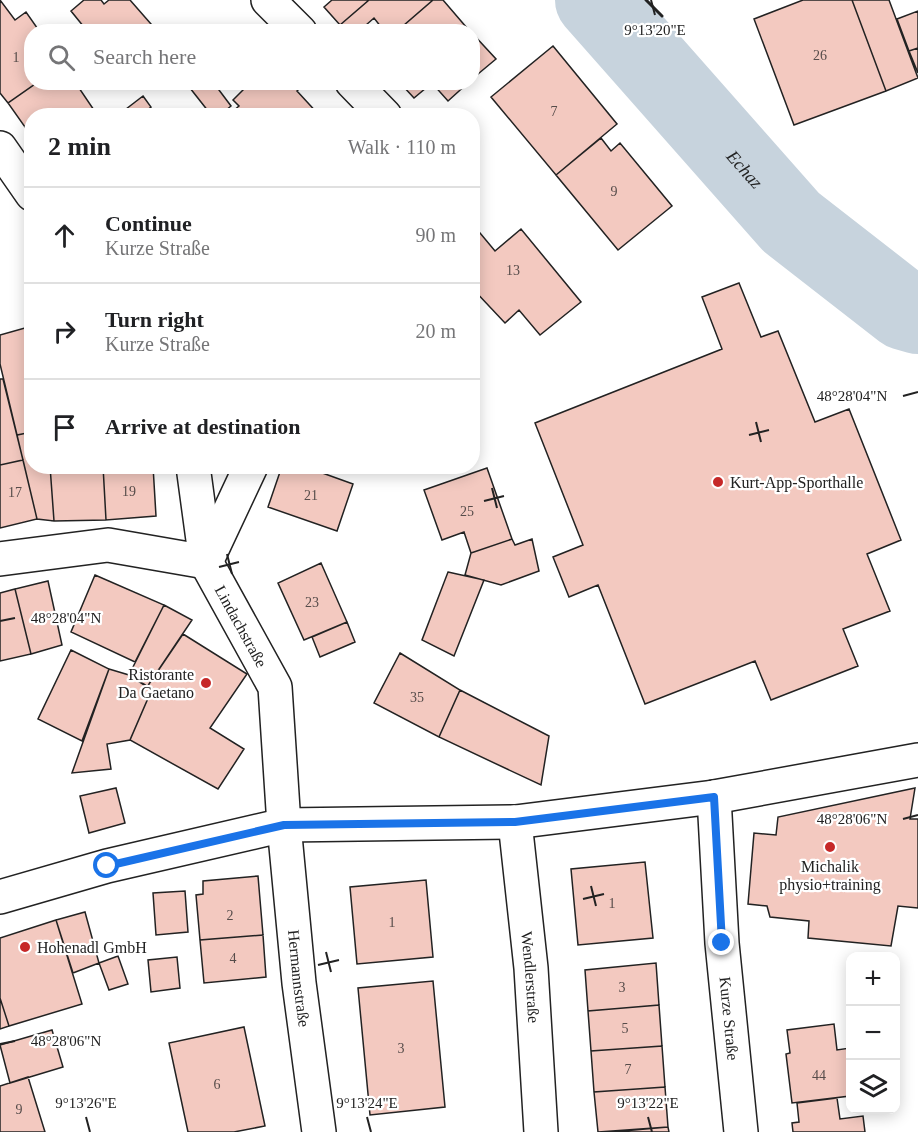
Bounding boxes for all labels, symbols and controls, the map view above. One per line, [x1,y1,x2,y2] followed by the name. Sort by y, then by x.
[624,22,686,38] text: 9°13'20"E
[24,24,480,90] search box
[45,41,78,74] icon: search
[93,44,196,69] text: Search here
[813,48,827,63] house number: 26
[13,50,20,65] house number: 1
[551,104,558,119] house number: 7
[48,132,111,161] text: 2 min
[348,136,456,158] text: Walk · 110 m
[722,146,767,193] water label: Echaz
[611,184,618,199] house number: 9
[105,211,192,236] text: Continue
[48,219,81,252] icon: ahead
[415,224,456,246] text: 90 m
[105,237,210,259] text: Kurze Straße
[506,263,520,278] house number: 13
[105,307,204,332] text: Turn right
[48,315,81,348] icon: right
[415,320,456,342] text: 20 m
[105,333,210,355] text: Kurze Straße
[817,388,887,404] text: 48°28'04"N
[48,411,81,444] icon: arrive
[105,414,301,439] text: Arrive at destination
[730,474,863,492] place label: Kurt-App-Sporthalle
[711,475,725,489] marker: Kurt-App-Sporthalle
[122,484,136,499] house number: 19
[8,485,22,500] house number: 17
[304,488,318,503] house number: 21
[460,504,474,519] house number: 25
[212,582,271,670] street label: Lindachstraße
[305,595,319,610] house number: 23
[31,610,101,626] text: 48°28'04"N
[118,666,194,701] place label: Ristorante Da Gaetano
[199,676,213,690] marker: Ristorante Da Gaetano
[410,690,424,705] house number: 35
[817,811,887,827] text: 48°28'06"N
[823,840,837,854] marker: Michalik physio+training
[93,852,119,878] route start
[779,858,881,894] place label: Michalik physio+training
[609,896,616,911] house number: 1
[227,908,234,923] house number: 2
[389,915,396,930] house number: 1
[285,929,313,1028] street label: Hermannstraße
[708,929,734,955] route end
[519,930,543,1024] street label: Wendlerstraße
[37,939,147,956] place label: Hohenadl GmbH
[18,940,32,954] marker: Hohenadl GmbH
[230,951,237,966] house number: 4
[846,952,900,1114] map controls
[846,952,900,1006] button: +
[717,976,742,1061] street label: Kurze Straße
[619,980,626,995] house number: 3
[846,1006,900,1060] button: −
[622,1021,629,1036] house number: 5
[31,1033,101,1049] text: 48°28'06"N
[398,1041,405,1056] house number: 3
[846,1060,900,1114] button: layers
[625,1062,632,1077] house number: 7
[812,1068,826,1083] house number: 44
[214,1077,221,1092] house number: 6
[55,1095,117,1111] text: 9°13'26"E
[336,1095,398,1111] text: 9°13'24"E
[617,1095,679,1111] text: 9°13'22"E
[16,1102,23,1117] house number: 9

